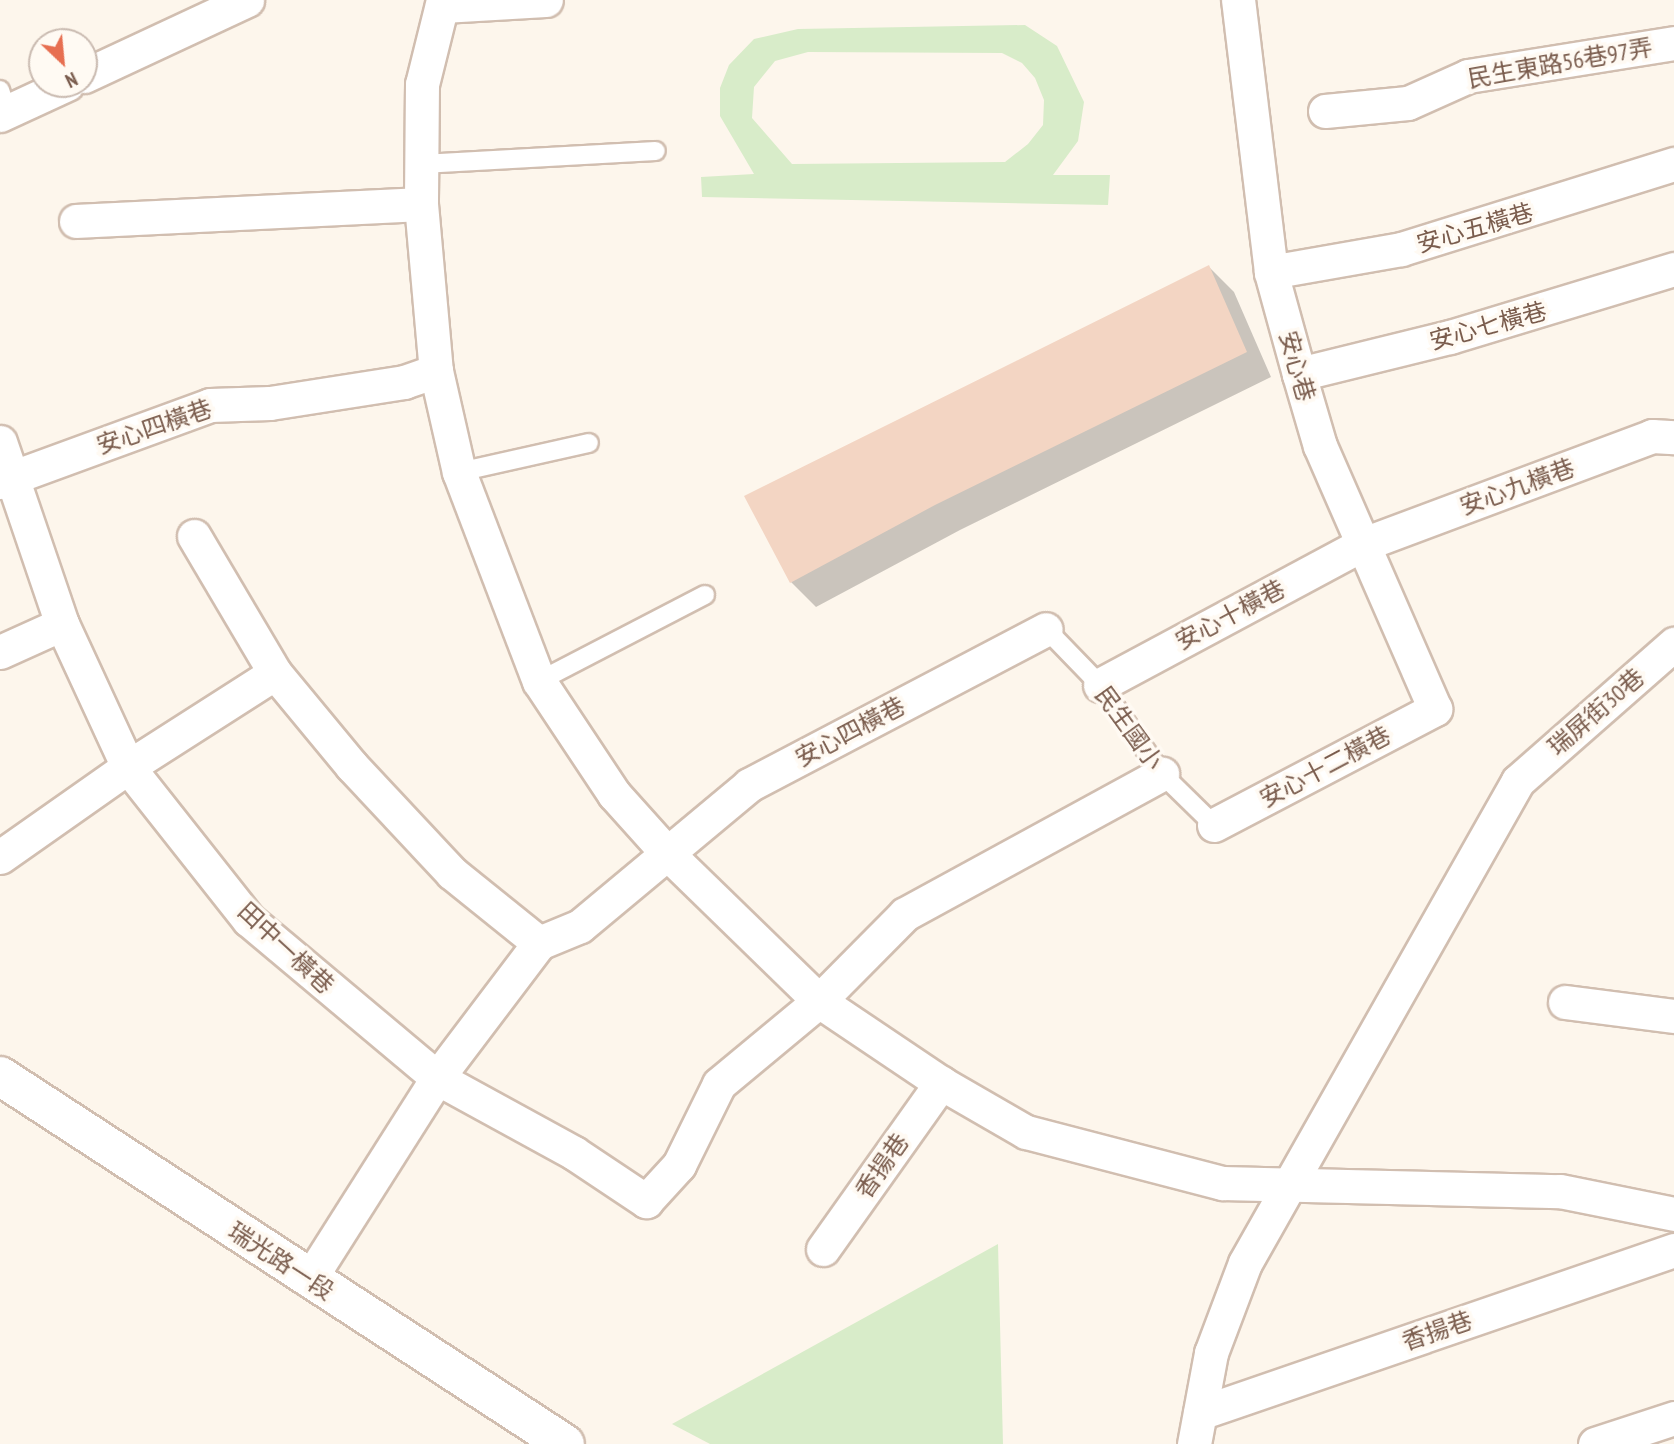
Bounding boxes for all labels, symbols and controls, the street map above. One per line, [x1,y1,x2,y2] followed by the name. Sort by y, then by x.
[28,28,98,98] north arrow
[1465,33,1655,93] street label: 民生東路56巷97弄
[61,67,81,93] text: N
[1413,198,1537,258] street label: 安心五橫巷
[1426,297,1550,355] street label: 安心七橫巷
[1273,327,1321,405] street label: 安心巷
[93,394,215,460] street label: 安心四橫巷
[1456,453,1578,521] street label: 安心九橫巷
[1170,574,1290,656] street label: 安心十橫巷
[1542,663,1650,761] street label: 瑞屏街30巷
[1089,681,1169,775] street label: 民生國小
[790,691,910,773] street label: 安心四橫巷
[1255,720,1395,814] street label: 安心十二橫巷
[232,897,340,999] street label: 田中一橫巷
[850,1128,914,1204] street label: 香揚巷
[223,1216,339,1306] street label: 瑞光路一段
[1398,1306,1476,1356] street label: 香揚巷

